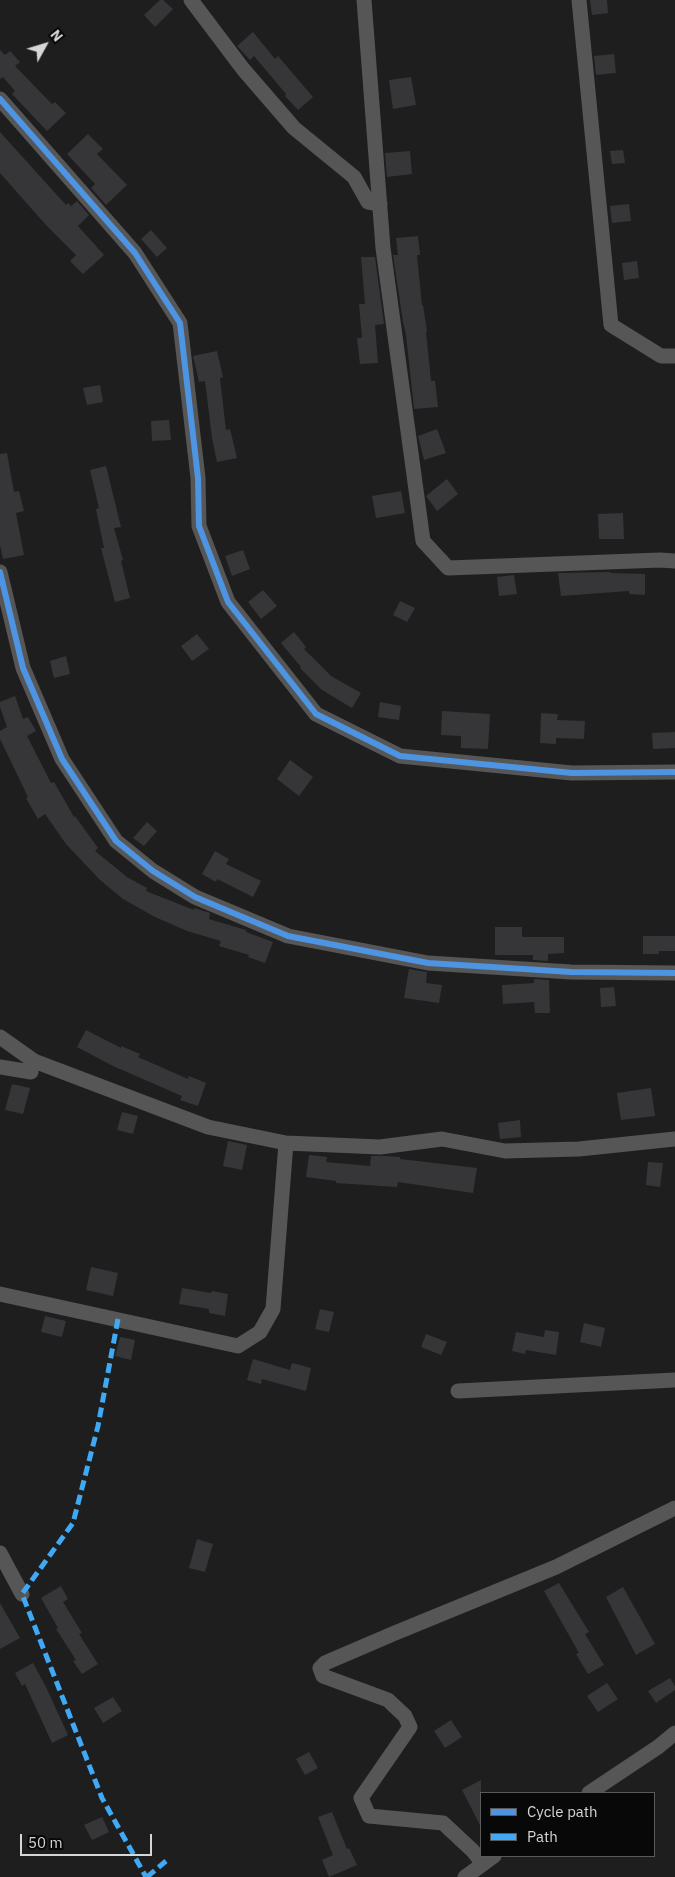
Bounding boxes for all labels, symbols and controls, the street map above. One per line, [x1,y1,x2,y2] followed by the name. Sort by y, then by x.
[20,20,70,70] north arrow
[46,26,67,45] text: N
[480,1792,655,1857] legend
[527,1802,598,1821] text: Cycle path
[22,1824,155,1856] scale bar
[527,1827,558,1846] text: Path
[28,1833,63,1852] text: 50 m

